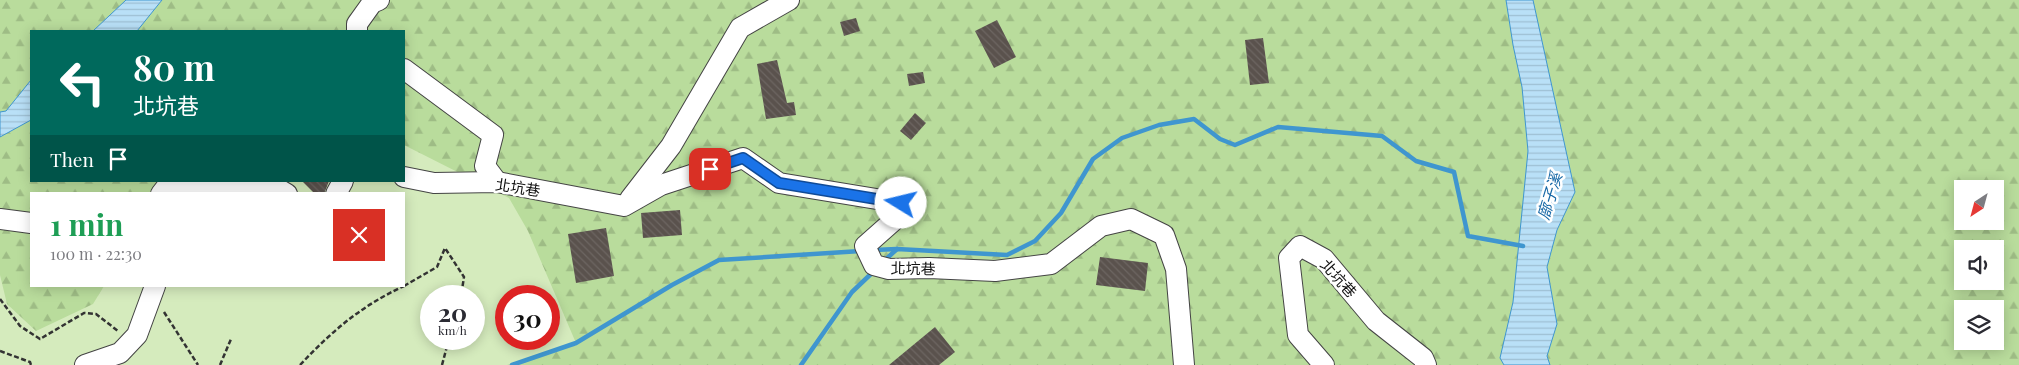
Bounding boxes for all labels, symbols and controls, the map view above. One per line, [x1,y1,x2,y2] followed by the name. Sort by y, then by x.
[133,43,215,90] text: 80 m
[50,50,115,115] icon: left
[133,90,199,120] text: 北坑巷
[104,145,132,173] icon: arrive
[50,146,94,172] text: Then
[689,148,731,190] pin
[696,155,724,183] icon: arrive
[1532,168,1567,222] water label: 廍子溪
[494,174,542,200] street label: 北坑巷
[874,176,926,228] position arrow
[1954,180,2004,230] north arrow
[1954,180,2004,350] map controls
[50,204,124,244] text: 1 min
[333,209,385,261] button: close
[1954,240,2004,290] button: sound
[50,243,142,264] text: 100 m · 22:30
[1317,255,1361,301] street label: 北坑巷
[890,258,936,278] street label: 北坑巷
[495,285,560,350] speed limit sign: 30
[438,295,467,328] text: 20
[1954,300,2004,350] button: layers
[438,322,467,338] text: km/h

